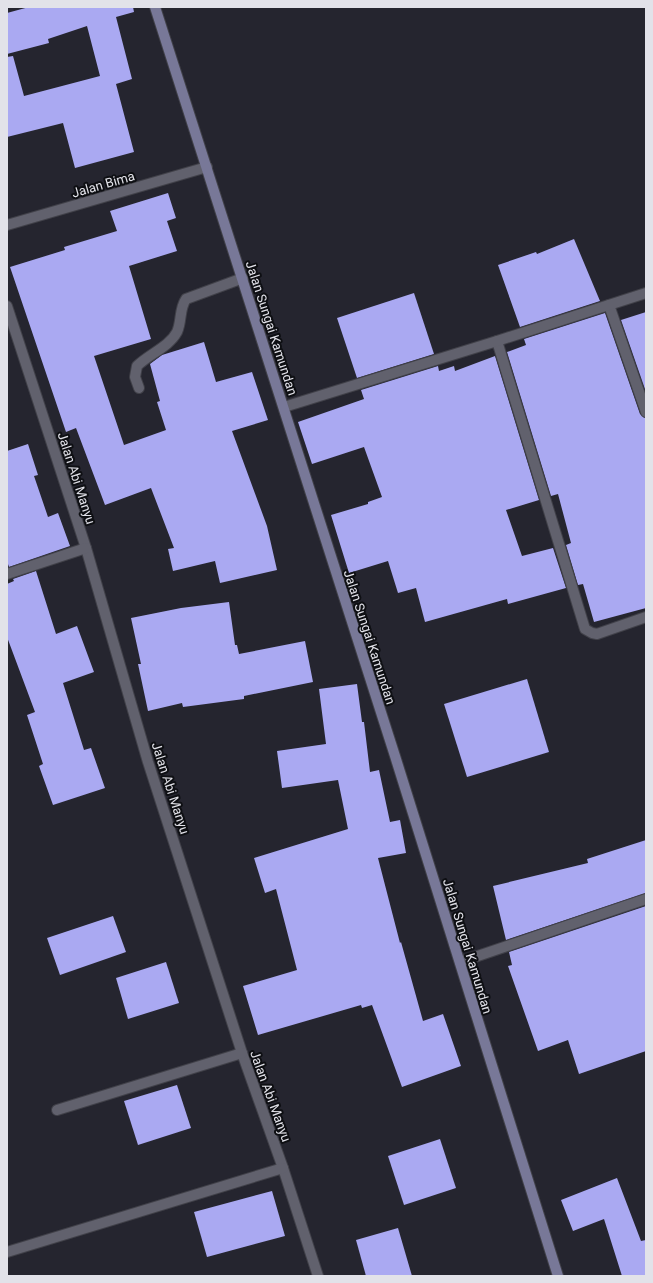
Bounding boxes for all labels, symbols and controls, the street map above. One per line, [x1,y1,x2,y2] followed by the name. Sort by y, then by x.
[70,168,136,201] street label: Jalan Bima
[243,259,300,397] street label: Jalan Sungai Kamundan
[55,430,98,526] street label: Jalan Abi Manyu
[341,568,398,706] street label: Jalan Sungai Kamundan
[149,740,192,836] street label: Jalan Abi Manyu
[440,877,495,1015] street label: Jalan Sungai Kamundan
[247,1049,294,1144] street label: Jalan Abi Manyu

